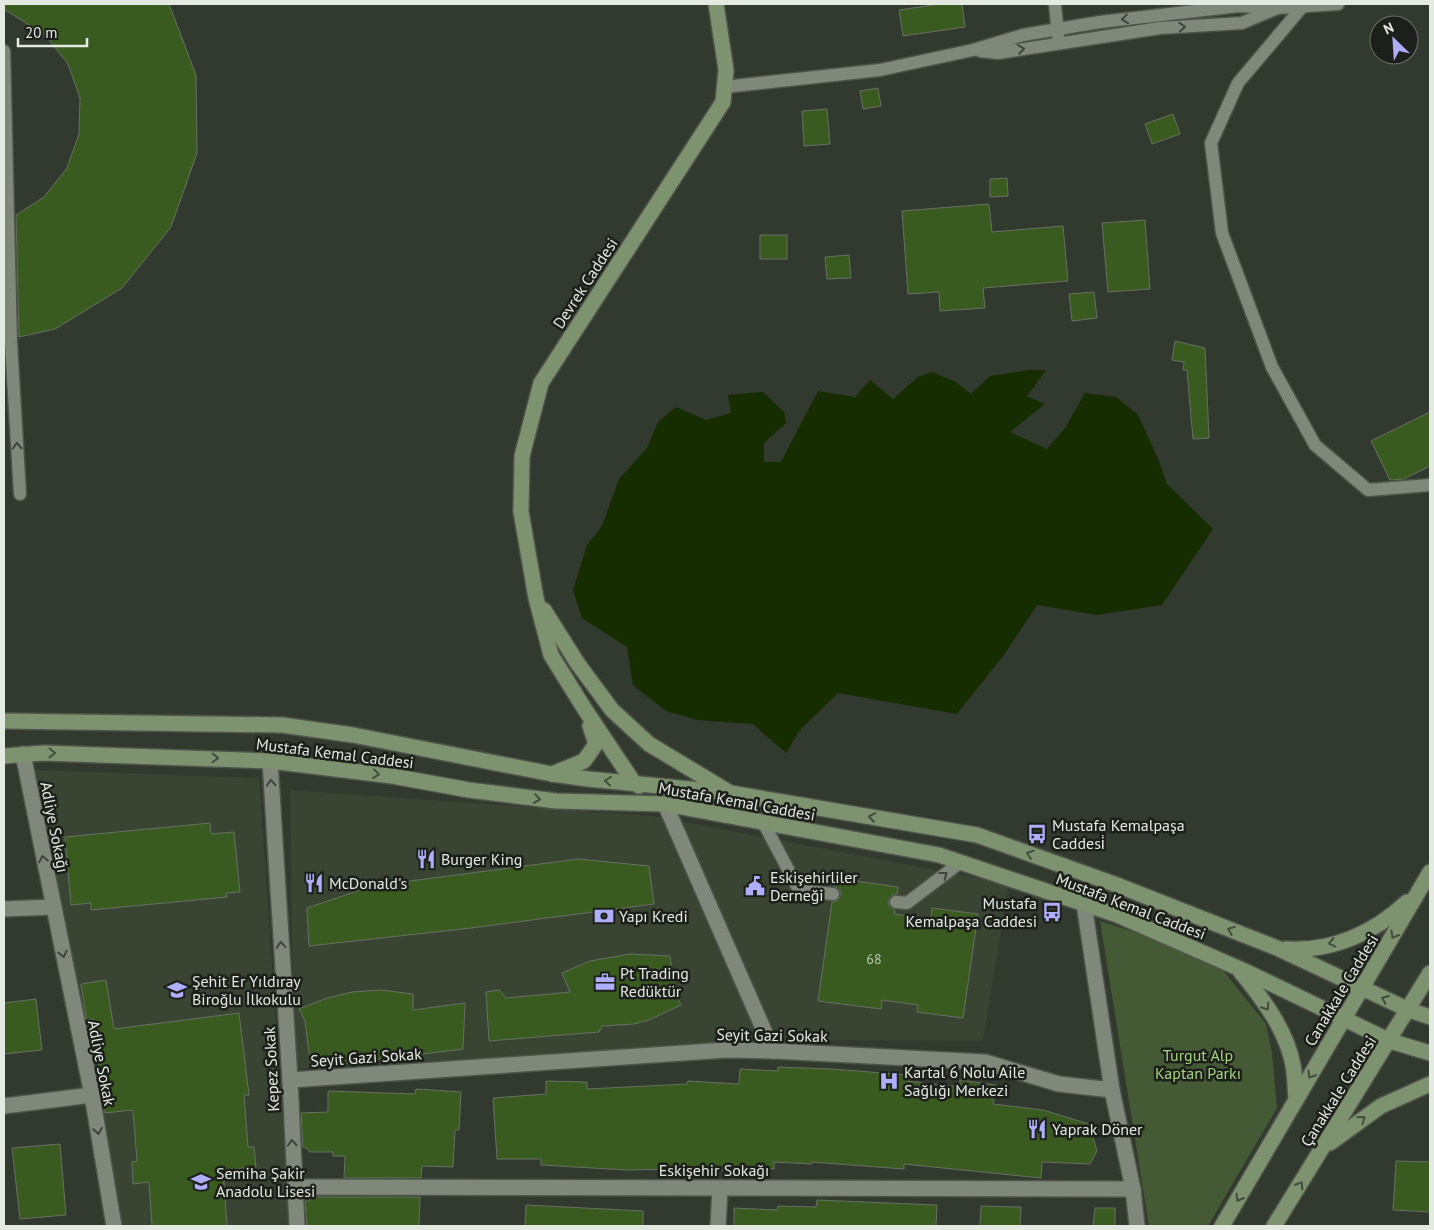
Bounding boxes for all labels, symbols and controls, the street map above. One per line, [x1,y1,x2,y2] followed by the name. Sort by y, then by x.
[1121,13,1129,24] one-way arrow
[18,15,86,47] scale bar
[1369,15,1419,65] north arrow
[1381,18,1396,38] text: N
[1178,21,1186,32] one-way arrow
[25,23,58,42] text: 20 m
[1017,45,1025,55] one-way arrow
[548,234,622,332] street label: Devrek Caddesi
[12,441,23,449] one-way arrow
[255,733,415,773] street label: Mustafa Kemal Caddesi
[49,748,57,758] one-way arrow
[211,753,219,764] one-way arrow
[373,768,381,779] one-way arrow
[603,776,611,787] one-way arrow
[657,777,817,825] street label: Mustafa Kemal Caddesi
[266,779,277,787] one-way arrow
[36,780,74,874] street label: Adliye Sokağı
[533,793,541,804] one-way arrow
[868,813,877,823] one-way arrow
[1052,815,1185,853] place label: Mustafa Kemalpaşa Caddesi̇
[1026,823,1048,845] bus stop icon: Mustafa Kemalpaşa Caddesi̇
[415,848,437,870] restaurant icon: Burger King
[441,849,522,869] place label: Burger King
[1026,850,1035,860] one-way arrow
[39,854,49,863] one-way arrow
[770,867,858,905] place label: Eskişehirliler Derneği
[1053,868,1209,944] street label: Mustafa Kemal Caddesi
[303,872,325,894] restaurant icon: McDonald's
[329,873,407,893] place label: McDonald's
[938,873,947,881] one-way arrow
[744,875,766,897] public building icon: Eskişehirliler Derneği
[906,893,1037,931] place label: Mustafa Kemalpaşa Caddesi
[1041,901,1063,923] bus stop icon: Mustafa Kemalpaşa Caddesi
[593,905,615,927] bank icon: Yapı Kredi
[619,906,688,926] place label: Yapı Kredi
[1227,926,1236,936] one-way arrow
[1300,930,1382,1050] street label: Canakkale Caddesi
[1390,930,1400,939] one-way arrow
[1328,938,1337,948] one-way arrow
[276,941,287,949] one-way arrow
[57,950,67,959] one-way arrow
[866,950,882,968] house number: 68
[620,963,689,1001] place label: Pt Trading Redüktür
[192,971,301,1009] place label: Şehit Er Yıldıray Biroğlu İlkokulu
[594,971,616,993] office icon: Pt Trading Redüktür
[166,979,188,1001] school or university icon: Şehit Er Yıldıray Biroğlu İlkokulu
[1381,995,1390,1006] one-way arrow
[1260,1001,1270,1010] one-way arrow
[84,1018,120,1108] street label: Adliye Sokak
[716,1024,828,1046] street label: Seyit Gazi Sokak
[259,1026,283,1112] street label: Kepez Sokak
[1296,1032,1380,1150] street label: Çanakkale Caddesi
[310,1043,423,1071] street label: Seyit Gazi Sokak
[1155,1045,1241,1083] park label: Turgut Alp Kaptan Parkı
[904,1062,1025,1100] place label: Kartal 6 Nolu Aile Sağlığı Merkezi
[1307,1069,1317,1078] one-way arrow
[878,1070,900,1092] hospital icon: Kartal 6 Nolu Aile Sağlığı Merkezi
[1356,1116,1366,1125] one-way arrow
[1026,1118,1048,1140] restaurant icon: Yaprak Döner
[1052,1119,1143,1139] place label: Yaprak Döner
[92,1127,102,1135] one-way arrow
[287,1138,298,1146] one-way arrow
[659,1160,769,1180] street label: Eskişehir Sokağı
[216,1163,315,1201] place label: Semiha Şakir Anadolu Lisesi
[190,1171,212,1193] school or university icon: Semiha Şakir Anadolu Lisesi
[1294,1181,1303,1190] one-way arrow
[1235,1193,1245,1202] one-way arrow

